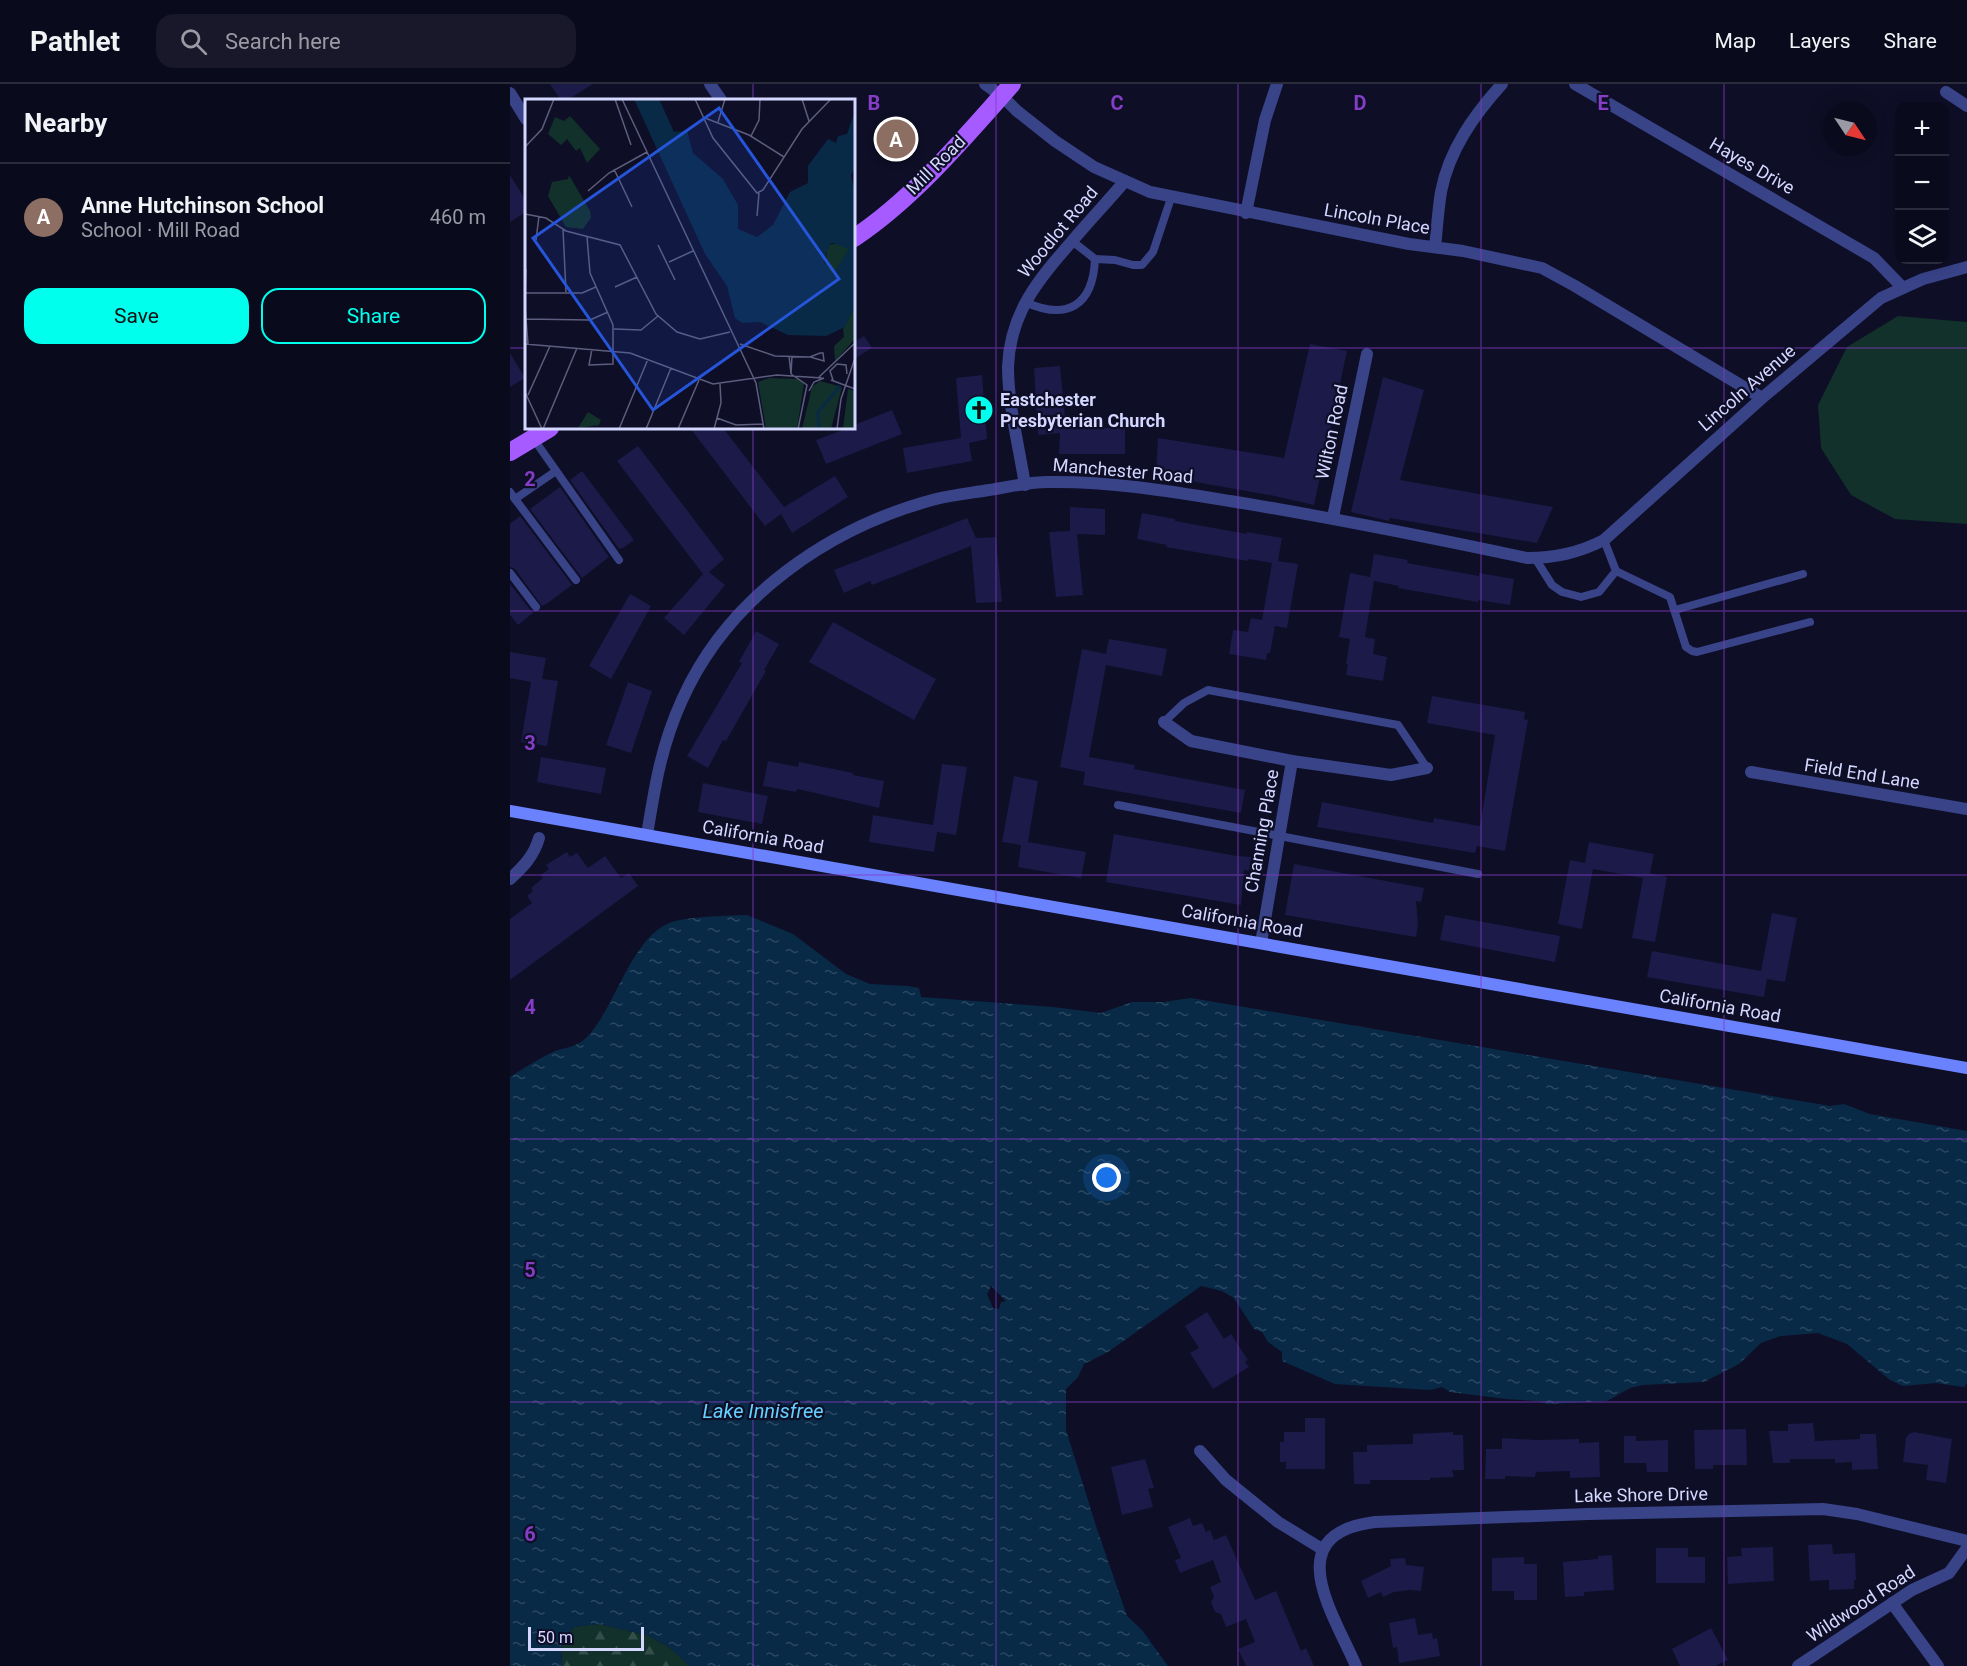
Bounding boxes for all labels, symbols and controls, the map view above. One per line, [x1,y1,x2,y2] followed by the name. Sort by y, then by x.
[156,14,576,68] search box
[30,25,120,58] text: Pathlet
[177,25,210,58] icon: search
[225,29,341,54] text: Search here
[1714,29,1756,53] text: Map
[1789,29,1850,53] text: Layers
[1883,29,1937,53] text: Share
[868,91,880,115] text: B
[1110,91,1124,115] text: C
[1354,91,1367,115] text: D
[1597,91,1609,115] text: E
[525,99,855,429] inset map
[1823,102,1877,156] north arrow
[1895,102,1949,264] map controls
[1895,102,1949,156] button: +
[24,108,107,138] text: Nearby
[876,116,916,162] pin: A
[902,131,969,198] street label: Mill Road
[1706,133,1798,198] street label: Hayes Drive
[1895,156,1949,210] button: −
[1013,182,1102,282] street label: Woodlot Road
[81,193,324,218] text: Anne Hutchinson School
[1323,199,1432,238] street label: Lincoln Place
[37,205,50,229] text: A
[430,205,486,229] text: 460 m
[1895,210,1949,264] button: layers
[81,218,240,242] text: School · Mill Road
[24,288,249,344] button: Save
[261,288,486,344] button: Share
[1694,340,1799,435] street label: Lincoln Avenue
[1311,383,1352,481] street label: Wilton Road
[1000,389,1165,431] place label: Eastchester Presbyterian Church
[963,394,995,426] church icon: Eastchester Presbyterian Church
[1052,454,1194,487] street label: Manchester Road
[524,467,536,491] text: 2
[524,731,536,755] text: 3
[1803,754,1921,793] street label: Field End Lane
[1240,768,1283,894] street label: Channing Place
[701,816,825,858] street label: California Road
[1180,900,1304,942] street label: California Road
[1658,985,1782,1027] street label: California Road
[524,995,536,1019] text: 4
[1092,1163,1121,1192] your location
[524,1258,536,1282] text: 5
[703,1399,823,1423] water label: Lake Innisfree
[1574,1483,1708,1506] street label: Lake Shore Drive
[524,1522,536,1546] text: 6
[1803,1561,1919,1646] street label: Wildwood Road
[528,1624,644,1652] scale bar
[537,1628,573,1647] text: 50 m

